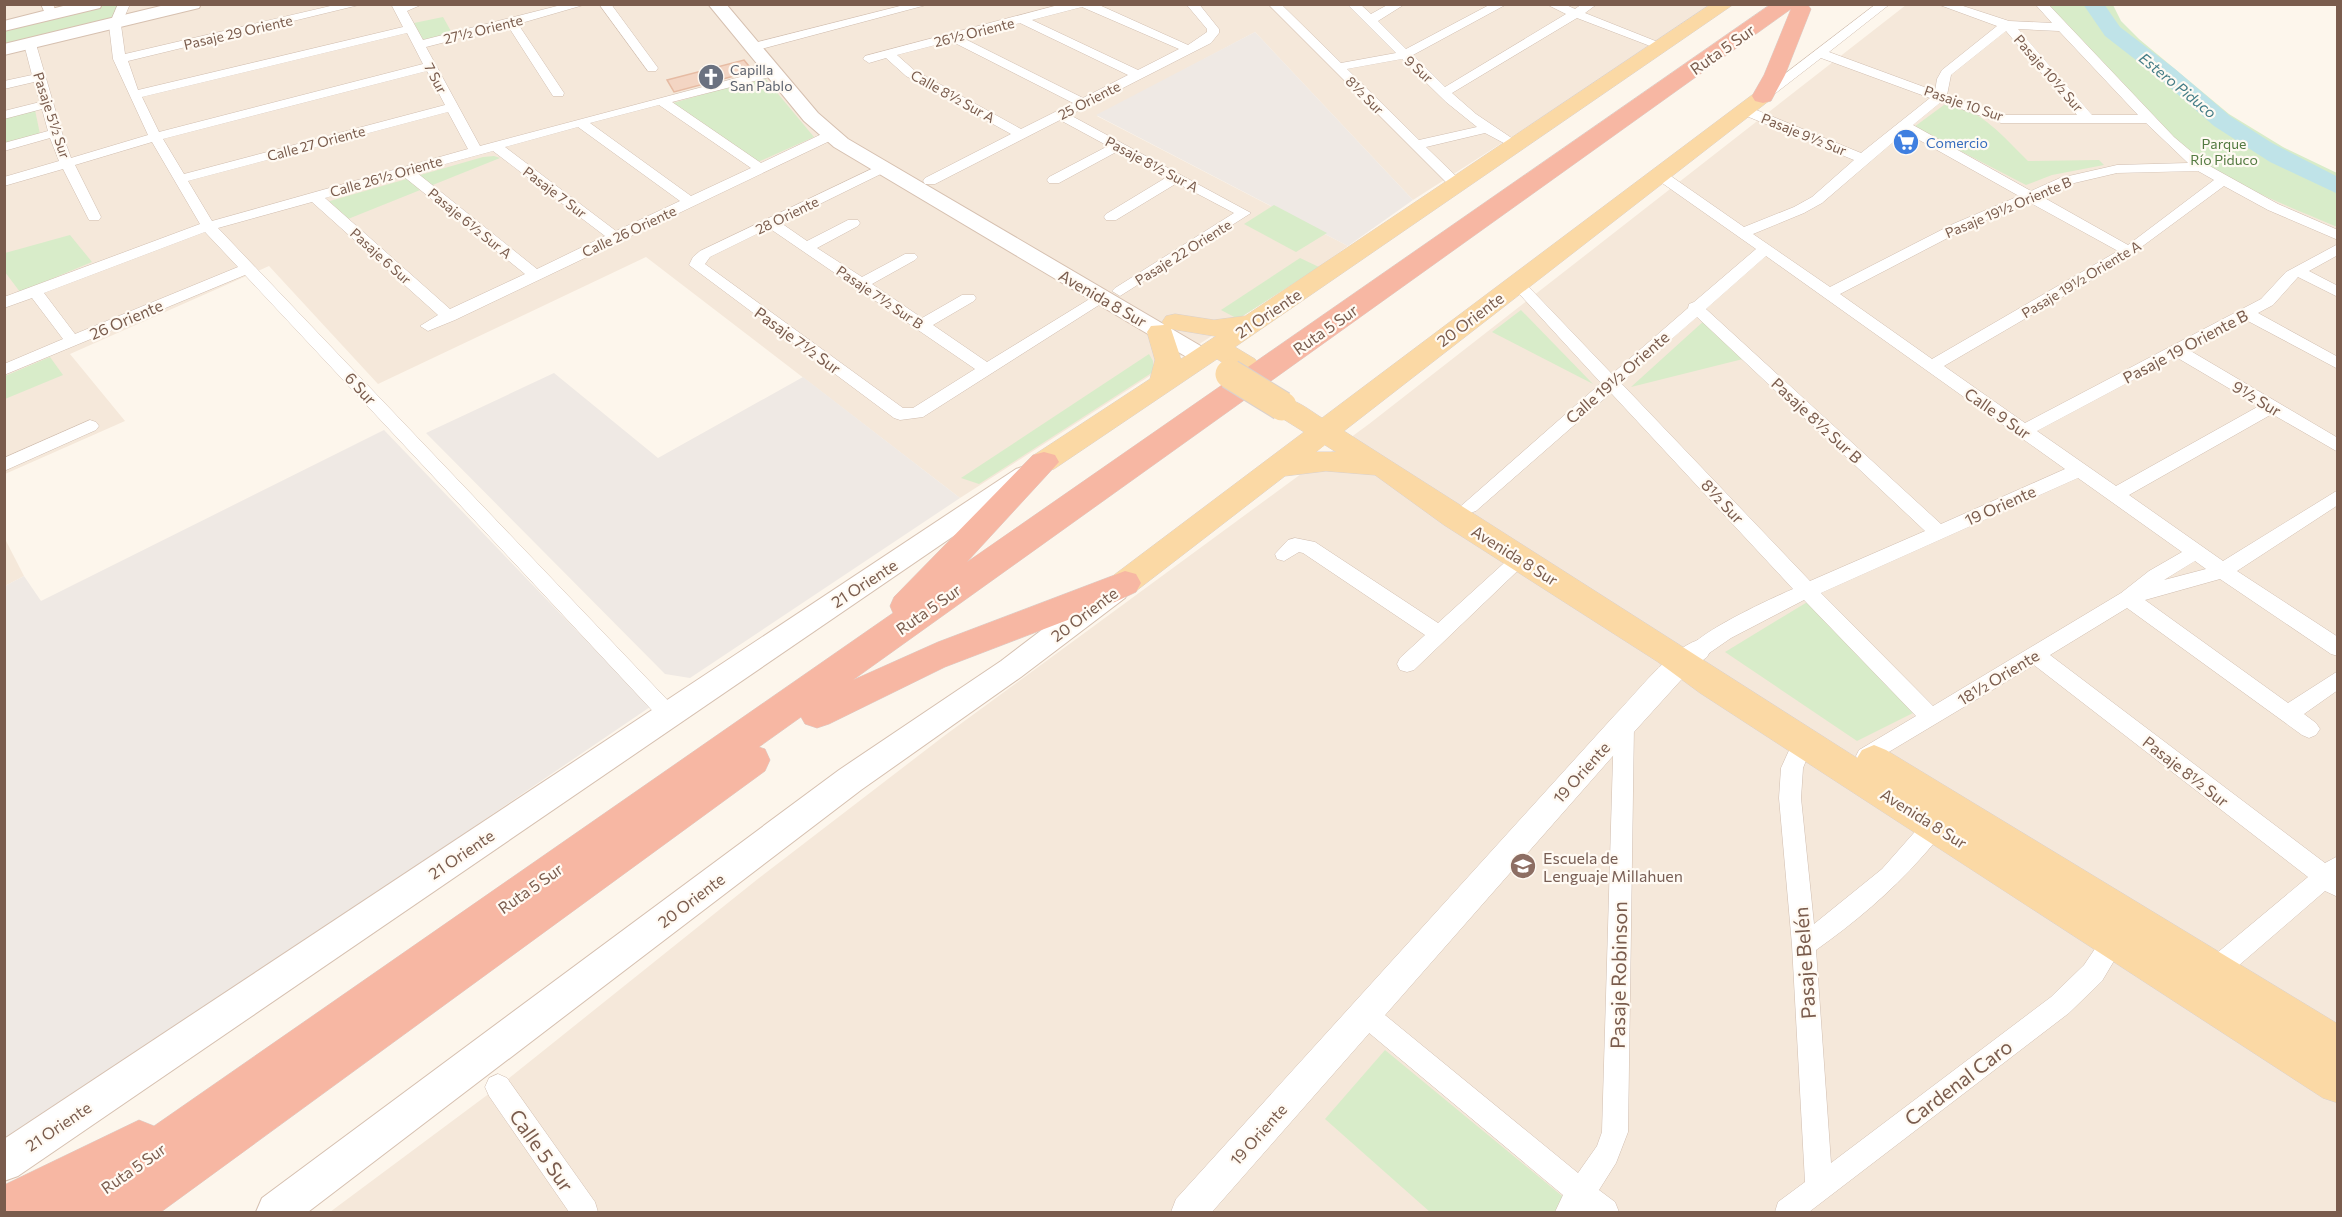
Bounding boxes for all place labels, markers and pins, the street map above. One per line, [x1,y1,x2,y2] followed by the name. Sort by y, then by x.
[730,61,793,94] place label: Capilla San Pablo
[696,62,726,92] church icon: Capilla San Pablo
[1891,127,1921,157] supermarket icon: Comercio
[1926,134,1988,151] place label: Comercio
[1543,848,1683,885] place label: Escuela de Lenguaje Millahuen
[1508,851,1538,881] school or university icon: Escuela de Lenguaje Millahuen

